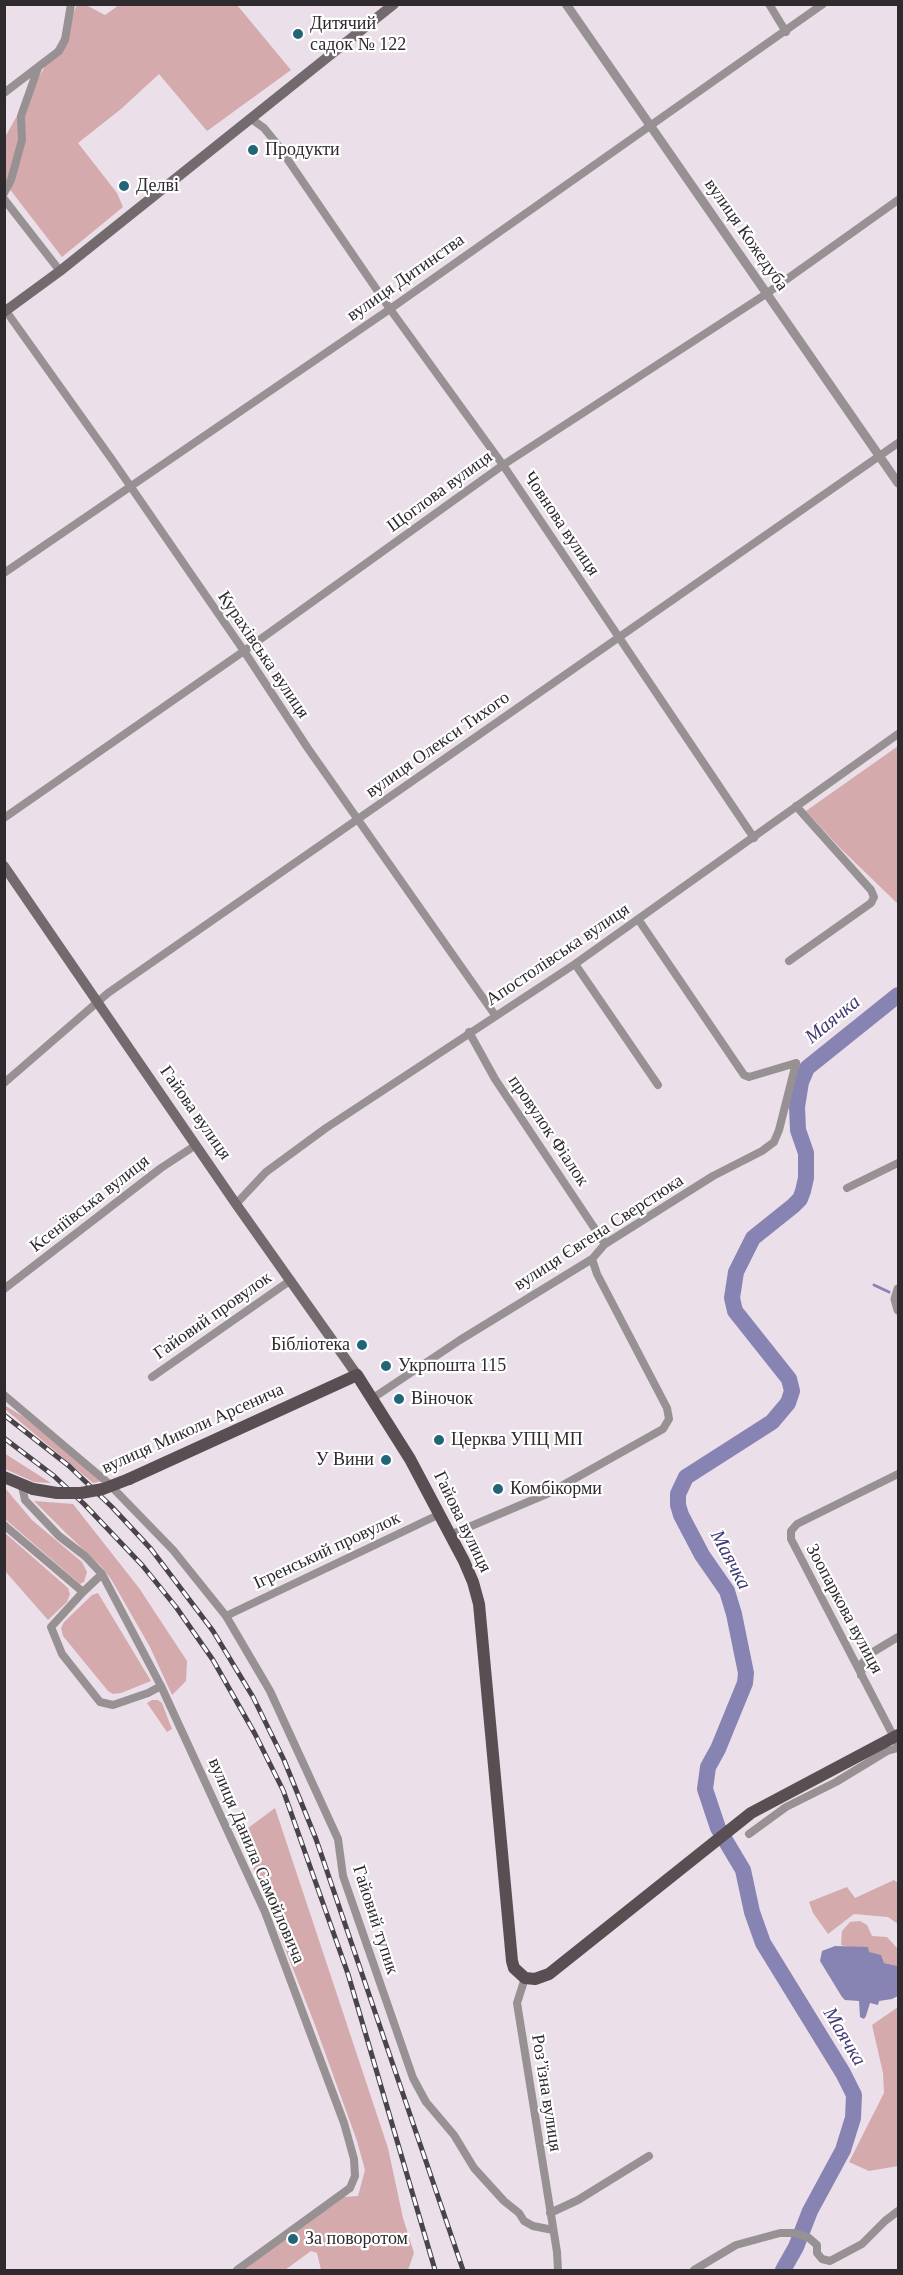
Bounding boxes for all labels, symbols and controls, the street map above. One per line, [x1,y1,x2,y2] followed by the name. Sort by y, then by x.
[310,13,406,56] place label: Дитячий садок № 122
[291,27,305,41] marker: Дитячий садок № 122
[265,139,340,161] place label: Продукти
[246,143,260,157] marker: Продукти
[136,175,179,197] place label: Делві
[699,175,793,295] street label: вулиця Кожедуба
[117,179,131,193] marker: Делві
[343,229,469,327] street label: вулиця Дитинства
[383,447,497,537] street label: Щоглова вулиця
[518,468,604,580] street label: Човнова вулиця
[212,587,314,723] street label: Курахівська вулиця
[362,687,514,803] street label: вулиця Олекси Тихого
[482,899,634,1011] street label: Апостолівська вулиця
[801,991,865,1049] water label: Маячка
[155,1062,235,1164] street label: Гайова вулиця
[503,1071,593,1191] street label: провулок Фіалок
[26,1151,154,1257] street label: Ксеніївська вулиця
[510,1170,688,1296] street label: вулиця Євгена Сверстюка
[150,1267,276,1365] street label: Гайовий провулок
[271,1334,350,1356] place label: Бібліотека
[355,1338,369,1352] marker: Бібліотека
[398,1355,506,1377] place label: Укрпошта 115
[379,1359,393,1373] marker: Укрпошта 115
[99,1379,287,1479] street label: вулиця Миколи Арсенича
[411,1388,473,1410] place label: Віночок
[392,1392,406,1406] marker: Віночок
[451,1429,583,1451] place label: Церква УПЦ МП
[432,1433,446,1447] marker: Церква УПЦ МП
[316,1449,374,1471] place label: У Вини
[379,1453,393,1467] marker: У Вини
[428,1468,496,1576] street label: Гайова вулиця
[510,1478,602,1500] place label: Комбікорми
[491,1482,505,1496] marker: Комбікорми
[250,1508,404,1594] street label: Ігренський провулок
[704,1526,756,1594] water label: Маячка
[801,1540,887,1678] street label: Зоопаркова вулиця
[203,1755,309,1967] street label: вулиця Данила Самойловича
[347,1863,403,1977] street label: Гайовий тупик
[817,2003,871,2071] water label: Маячка
[526,2033,566,2153] street label: Розʼїзна вулиця
[305,2228,408,2250] place label: За поворотом
[286,2232,300,2246] marker: За поворотом

